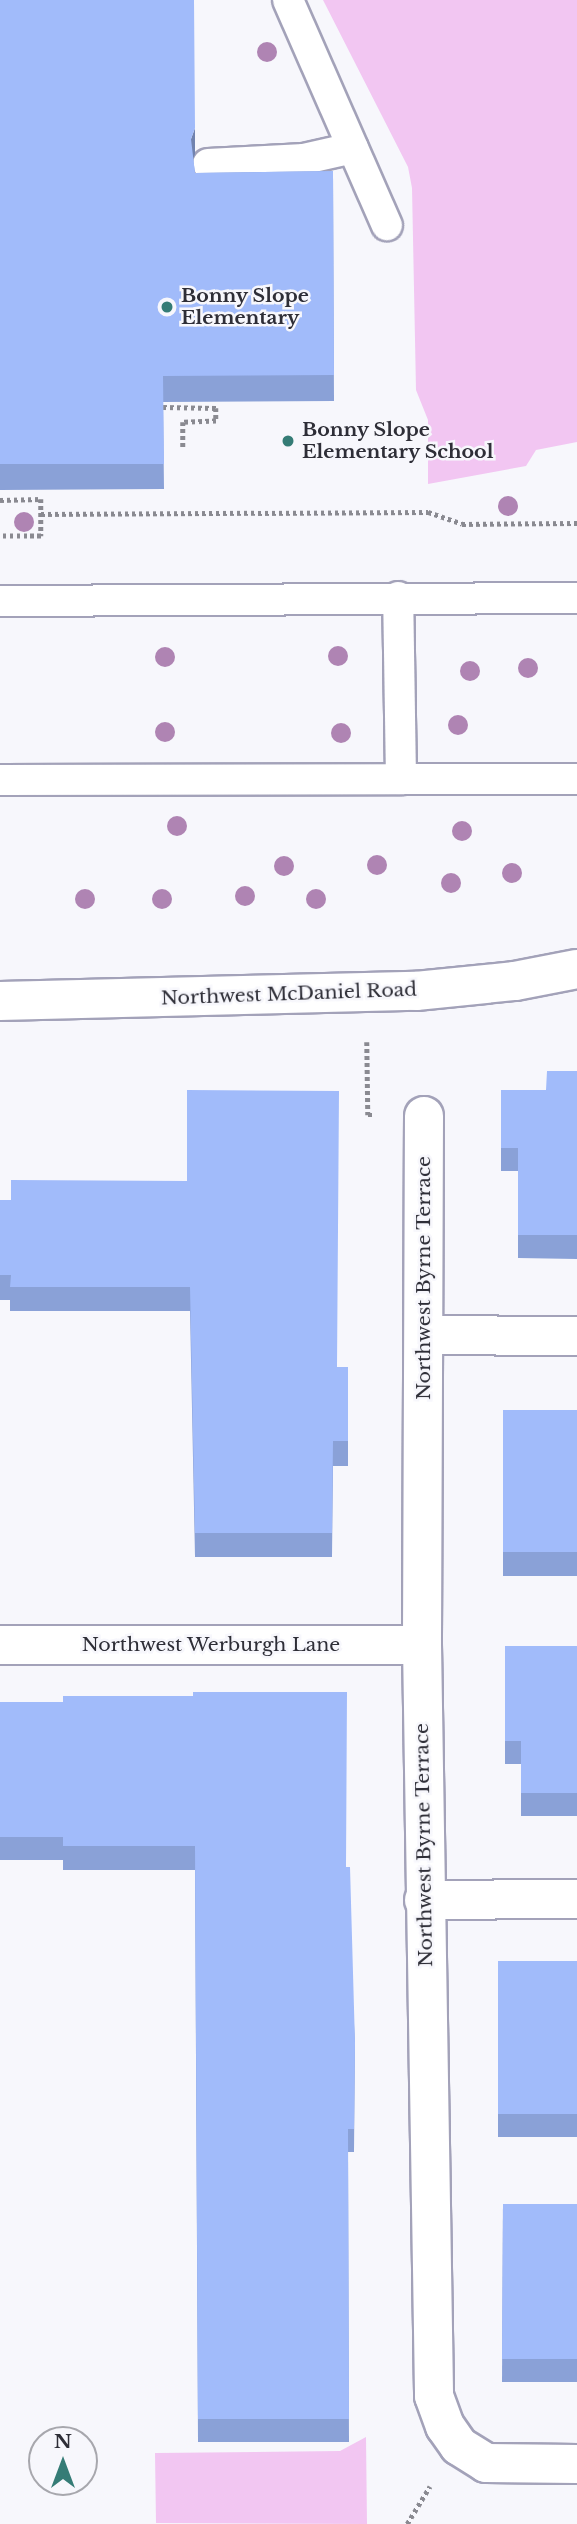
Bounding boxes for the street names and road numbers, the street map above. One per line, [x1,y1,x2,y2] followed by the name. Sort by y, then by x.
[161,978,417,1010] street label: Northwest McDaniel Road
[413,1156,435,1400] street label: Northwest Byrne Terrace
[81,1634,341,1656] street label: Northwest Werburgh Lane
[410,1723,438,1967] street label: Northwest Byrne Terrace

